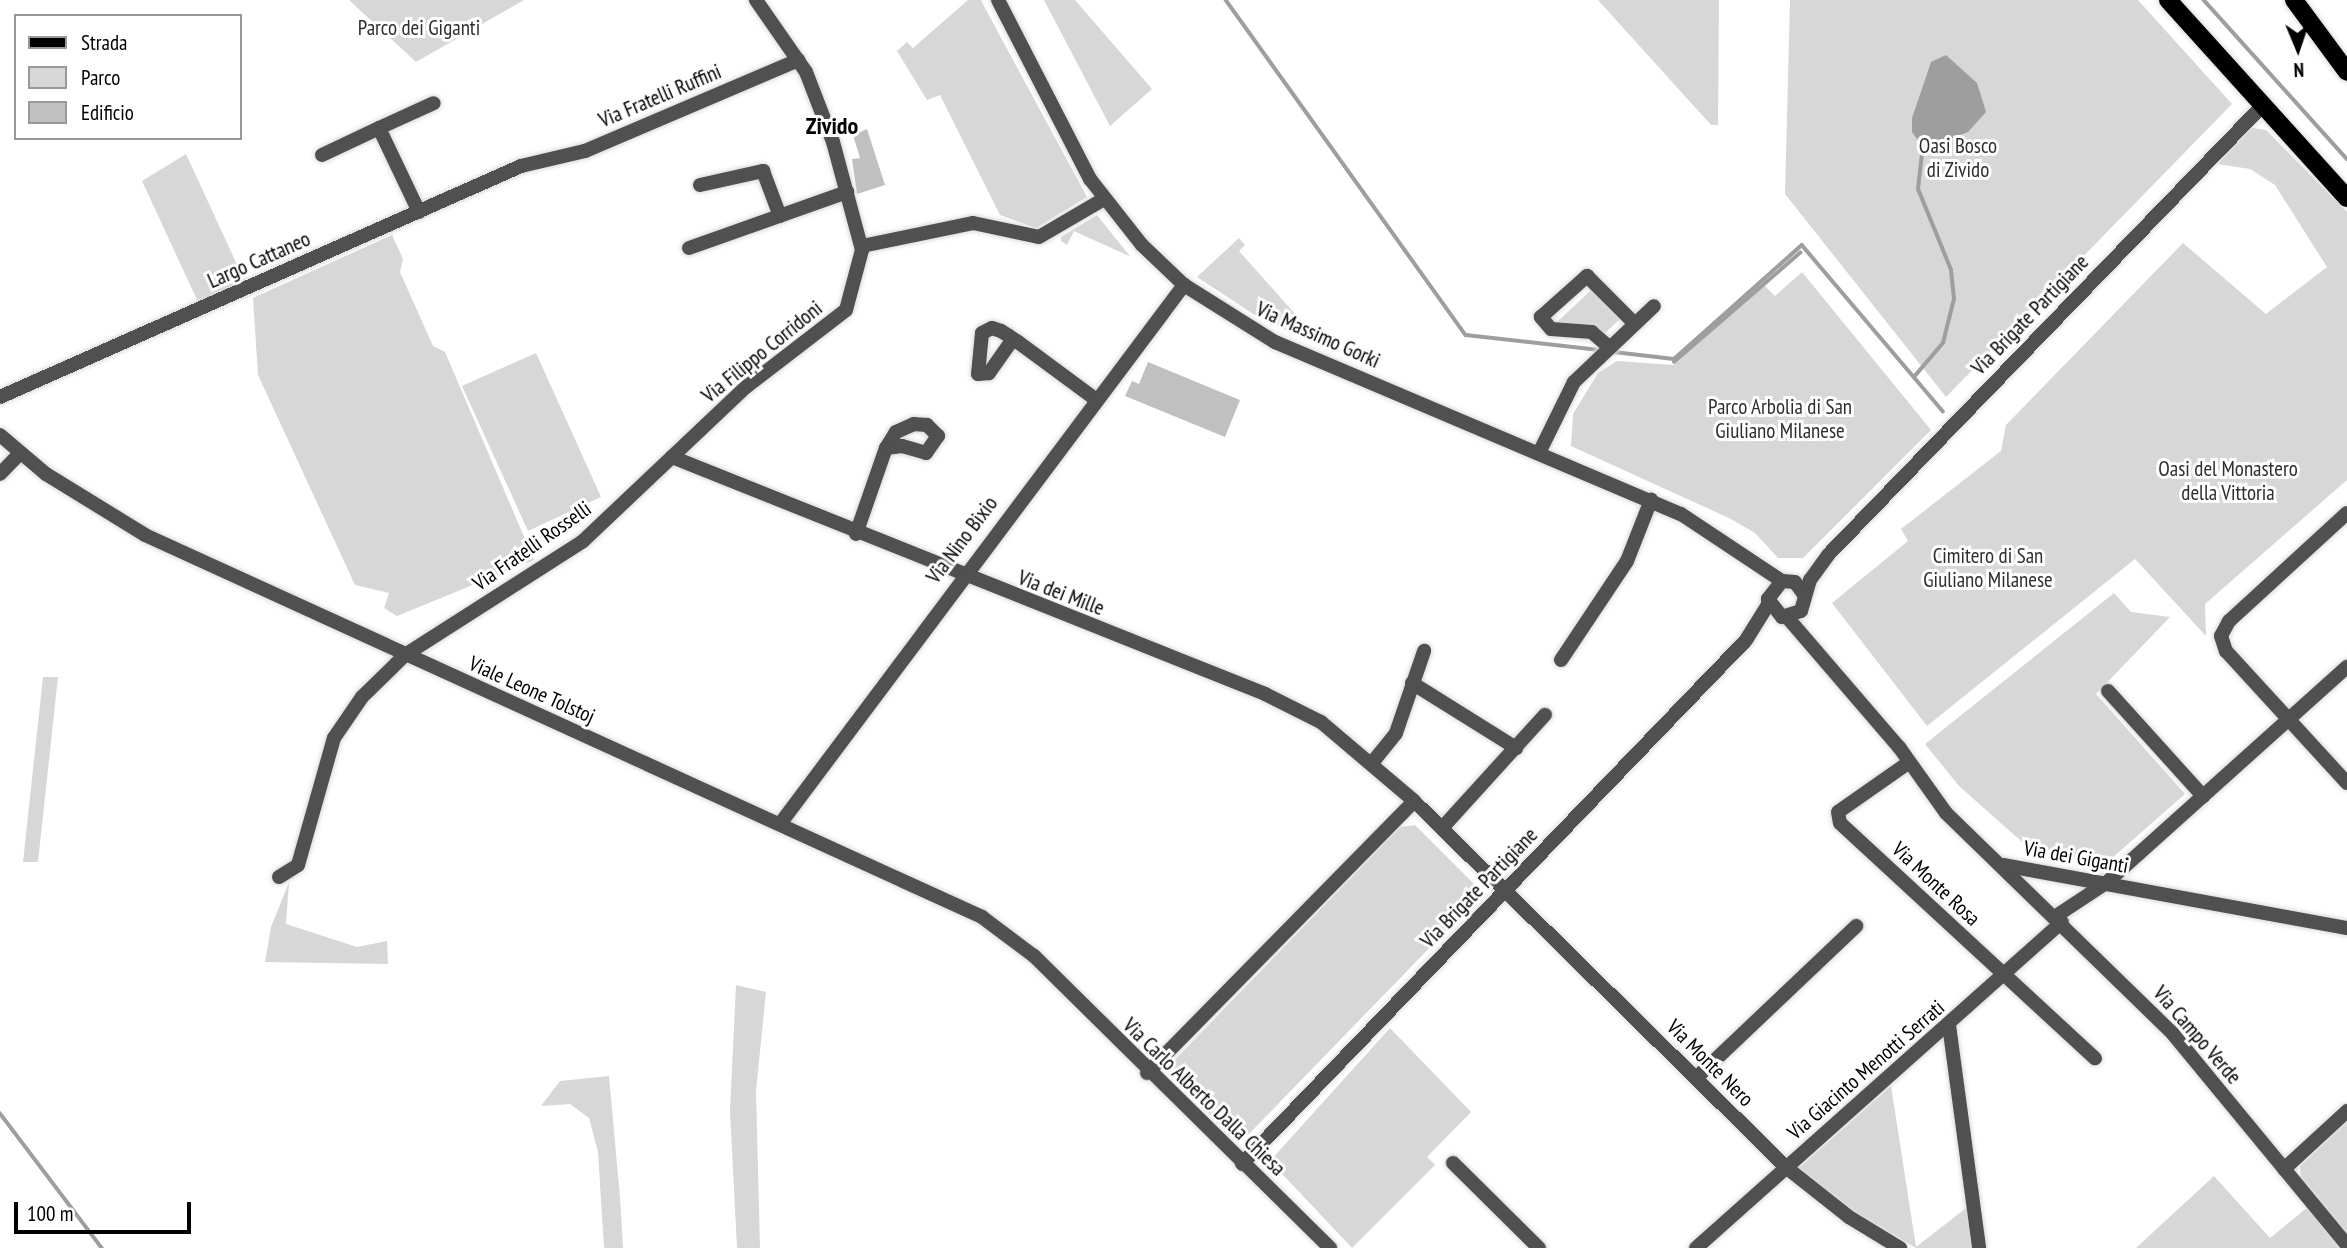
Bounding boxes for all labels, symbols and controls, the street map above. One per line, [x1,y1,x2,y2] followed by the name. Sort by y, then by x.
[14,14,242,140] legend
[2263,14,2333,84] north arrow
[358,15,480,41] park label: Parco dei Giganti
[81,29,127,56] text: Strada
[2293,58,2304,82] text: N
[595,59,725,133] street label: Via Fratelli Ruffini
[81,64,120,91] text: Parco
[81,99,134,126] text: Edificio
[806,112,858,140] district label: Zivido
[1919,133,1997,183] park label: Oasi Bosco di Zivido
[204,226,314,294] street label: Largo Cattaneo
[1966,250,2094,380] street label: Via Brigate Partigiane
[697,296,827,408] street label: Via Filippo Corridoni
[1252,296,1384,374] street label: Via Massimo Gorki
[1708,394,1852,444] park label: Parco Arbolia di San Giuliano Milanese
[2158,456,2298,506] park label: Oasi del Monastero della Vittoria
[921,492,1003,588] street label: Via Nino Bixio
[468,496,596,596] street label: Via Fratelli Rosselli
[1923,543,2053,593] park label: Cimitero di San Giuliano Milanese
[1014,565,1108,621] street label: Via dei Mille
[465,651,599,729] street label: Viale Leone Tolstoj
[1415,823,1543,953] street label: Via Brigate Partigiane
[2022,835,2130,879] street label: Via dei Giganti
[1887,837,1985,931] street label: Via Monte Rosa
[2147,981,2247,1089] street label: Via Campo Verde
[1782,995,1950,1145] street label: Via Giacinto Menotti Serrati
[1117,1013,1291,1181] street label: Via Carlo Alberto Dalla Chiesa
[1661,1014,1759,1112] street label: Via Monte Nero
[18,1188,194,1232] scale bar
[27,1200,73,1227] text: 100 m

